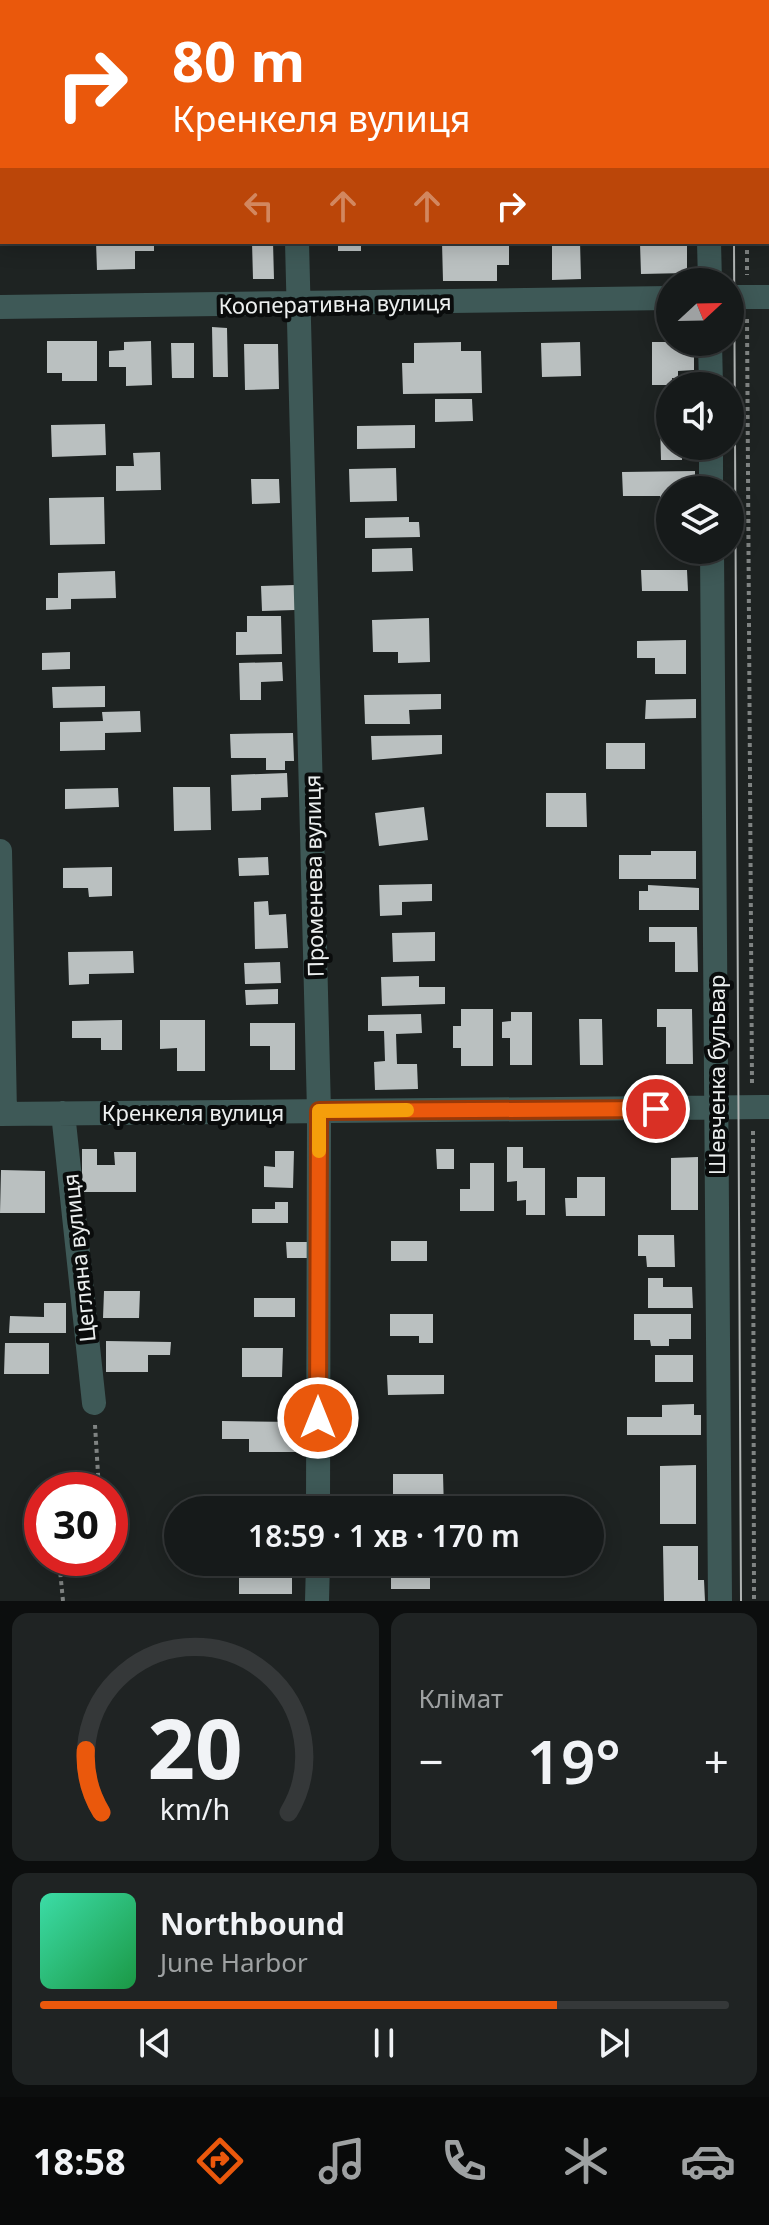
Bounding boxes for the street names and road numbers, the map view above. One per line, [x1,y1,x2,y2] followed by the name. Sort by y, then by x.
[218,286,452,320] street label: Кооперативна вулиця
[296,774,330,978] street label: Променева вулиця
[701,975,731,1175] street label: Шевченка бульвар
[102,1097,284,1127] street label: Кренкеля вулиця
[54,1172,102,1344] street label: Цегляна вулиця

